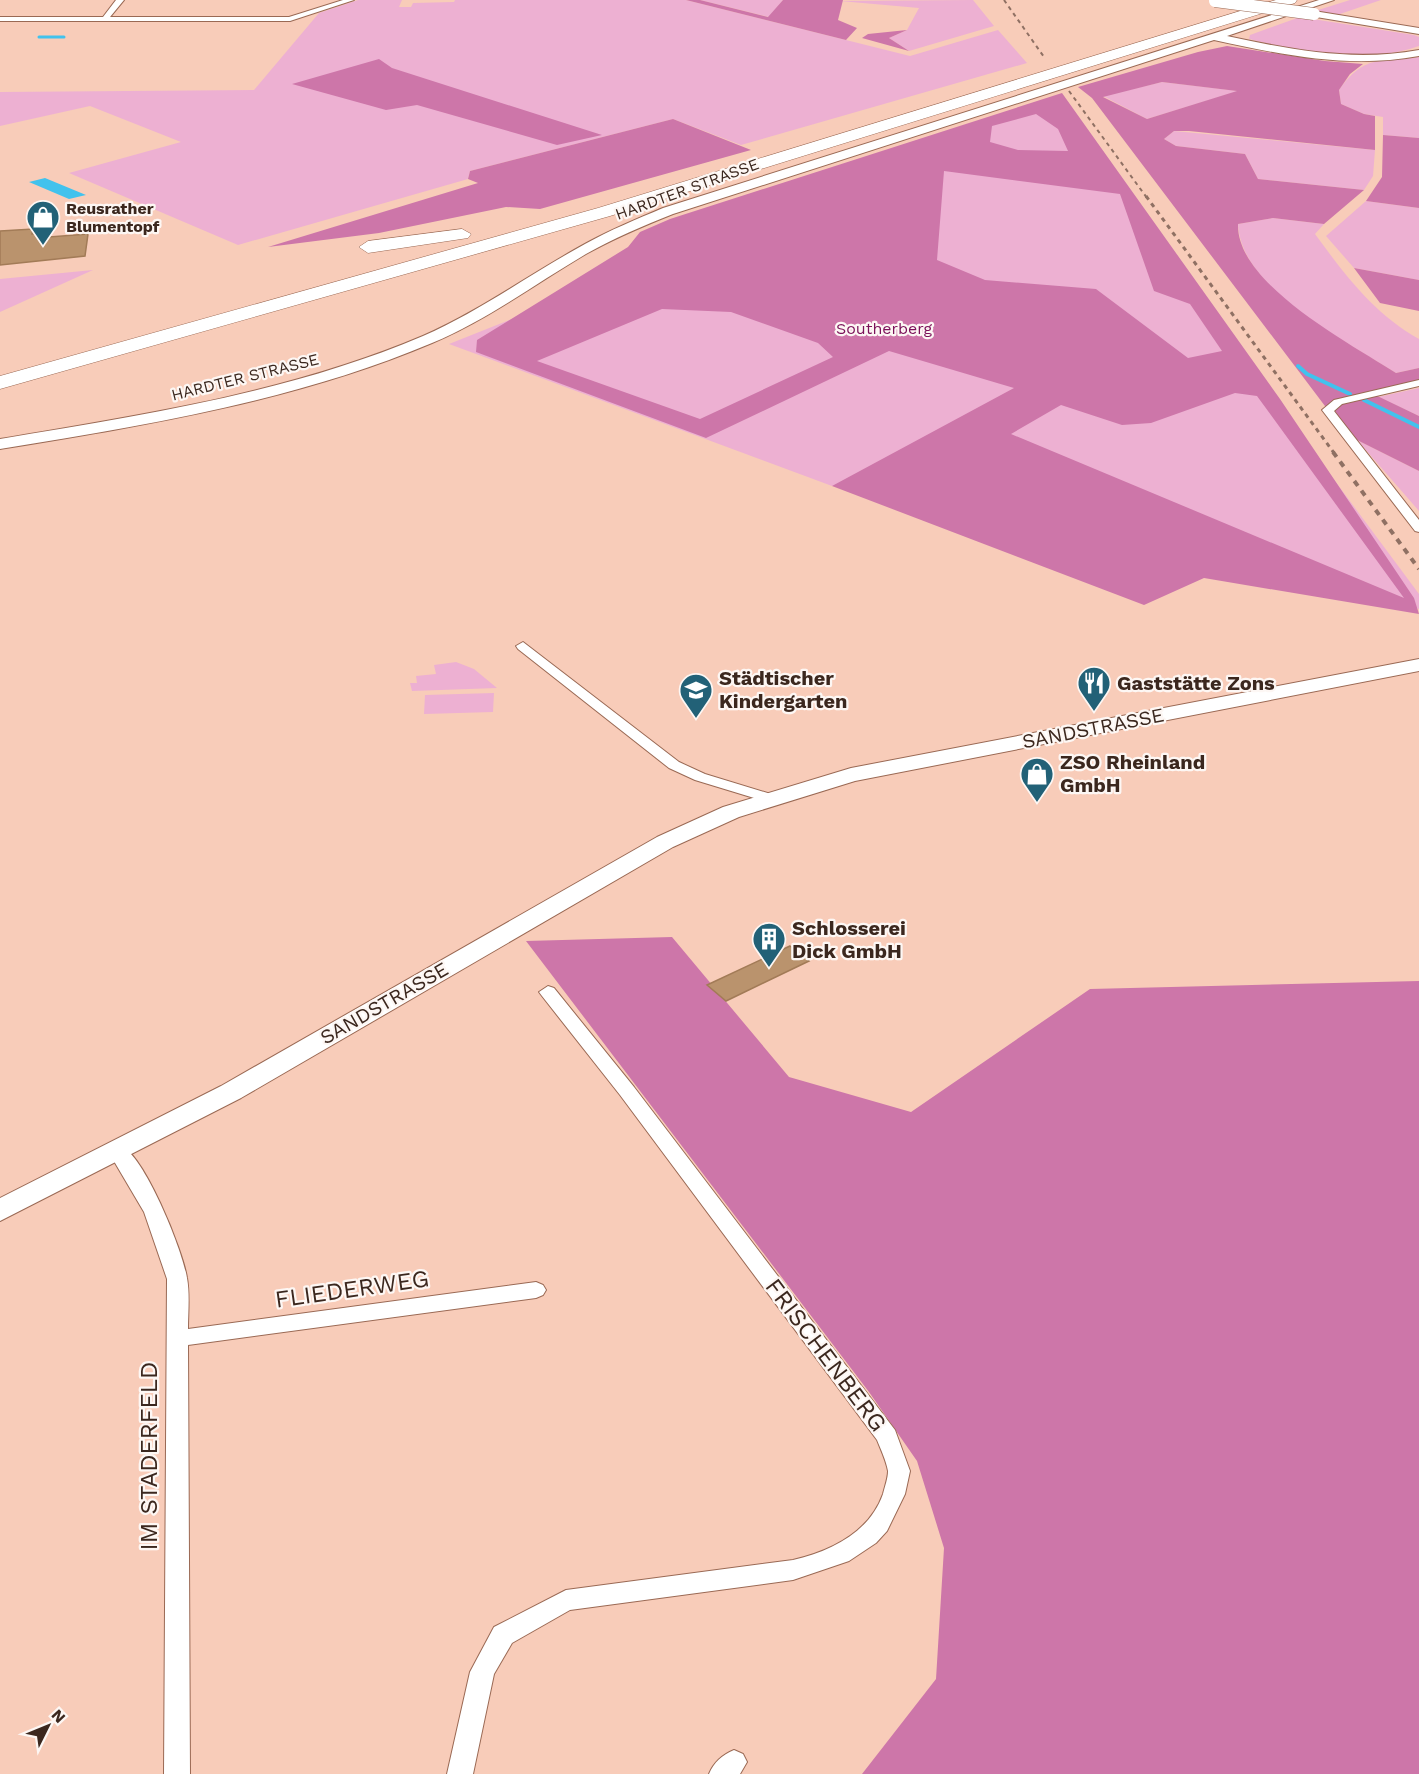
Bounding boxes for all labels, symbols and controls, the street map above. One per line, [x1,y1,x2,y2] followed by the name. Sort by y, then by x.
[613,154,761,224] street label: HARDTER STRASSE
[25,199,61,246] shop icon: Reusrather Blumentopf
[66,199,160,236] place label: Reusrather Blumentopf
[836,319,932,338] park label: Southerberg
[169,349,321,405] street label: HARDTER STRASSE
[1076,665,1112,712] restaurant icon: Gaststätte Zons
[719,666,847,713] place label: Städtischer Kindergarten
[1117,671,1275,695] place label: Gaststätte Zons
[678,672,714,719] school or university icon: Städtischer Kindergarten
[1020,702,1166,754] street label: SANDSTRASSE
[1060,750,1205,797] place label: ZSO Rheinland GmbH
[1019,756,1055,803] shop icon: ZSO Rheinland GmbH
[792,916,906,963] place label: Schlosserei Dick GmbH
[751,921,787,968] building icon: Schlosserei Dick GmbH
[316,957,452,1049] street label: SANDSTRASSE
[273,1264,431,1314] street label: FLIEDERWEG
[759,1273,893,1437] street label: FRISCHENBERG
[135,1362,163,1550] street label: IM STADERFELD
[18,1696,78,1756] north arrow
[48,1705,70,1727] text: N

